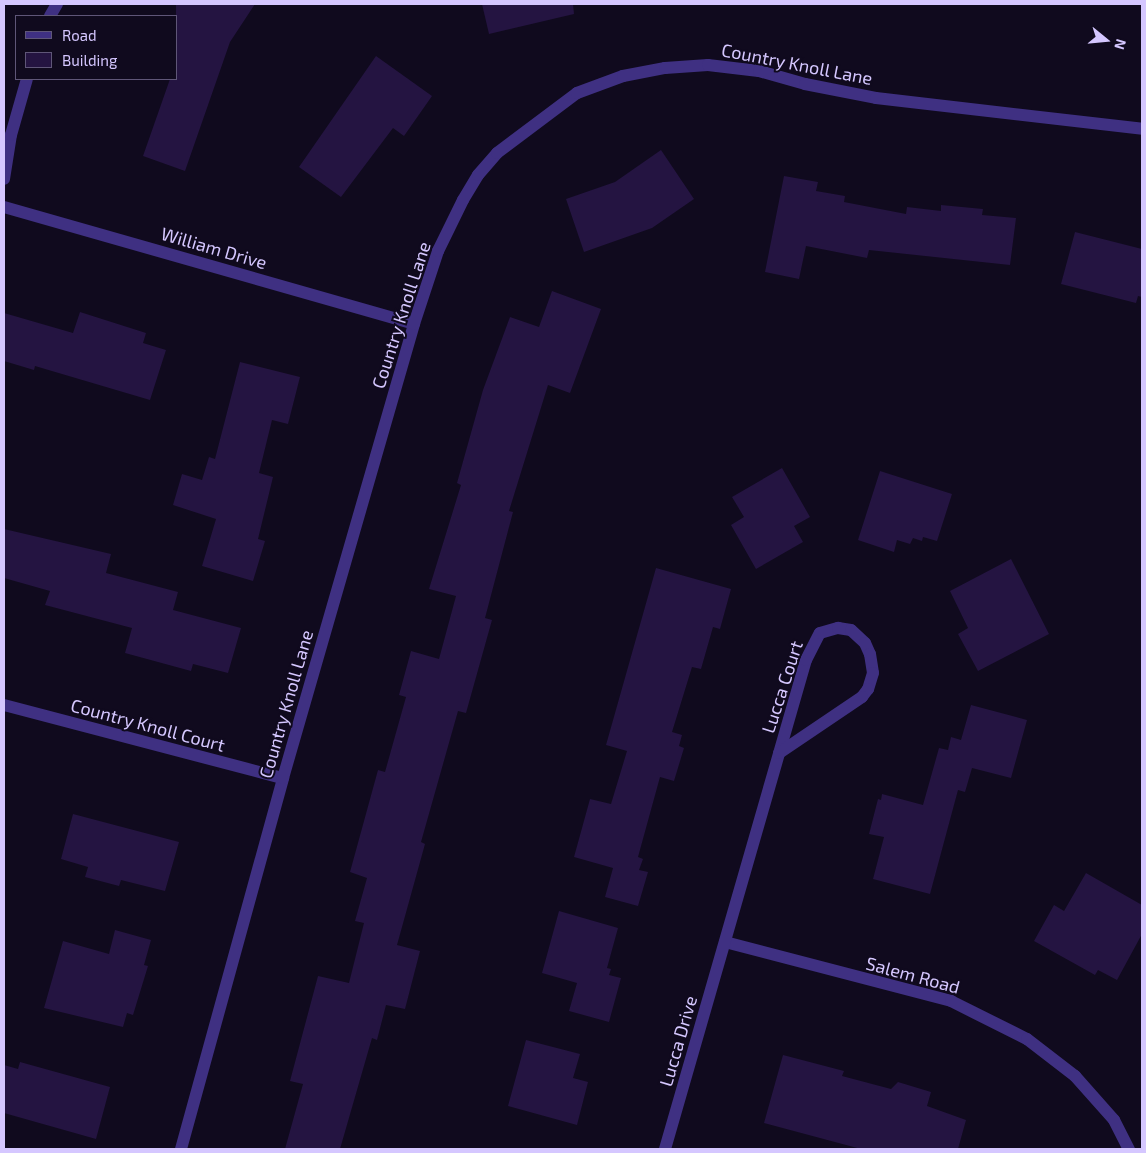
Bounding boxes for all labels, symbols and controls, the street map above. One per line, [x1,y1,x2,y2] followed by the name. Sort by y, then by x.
[15,15,178,80] legend
[1081,15,1131,65] north arrow
[62,26,97,44] text: Road
[1111,37,1130,52] text: N
[719,39,875,89] street label: Country Knoll Lane
[62,51,117,69] text: Building
[159,223,269,273] street label: William Drive
[367,238,435,392] street label: Country Knoll Lane
[254,627,318,781] street label: Country Knoll Lane
[757,638,807,736] street label: Lucca Court
[68,694,228,756] street label: Country Knoll Court
[864,952,962,998] street label: Salem Road
[655,993,701,1089] street label: Lucca Drive

